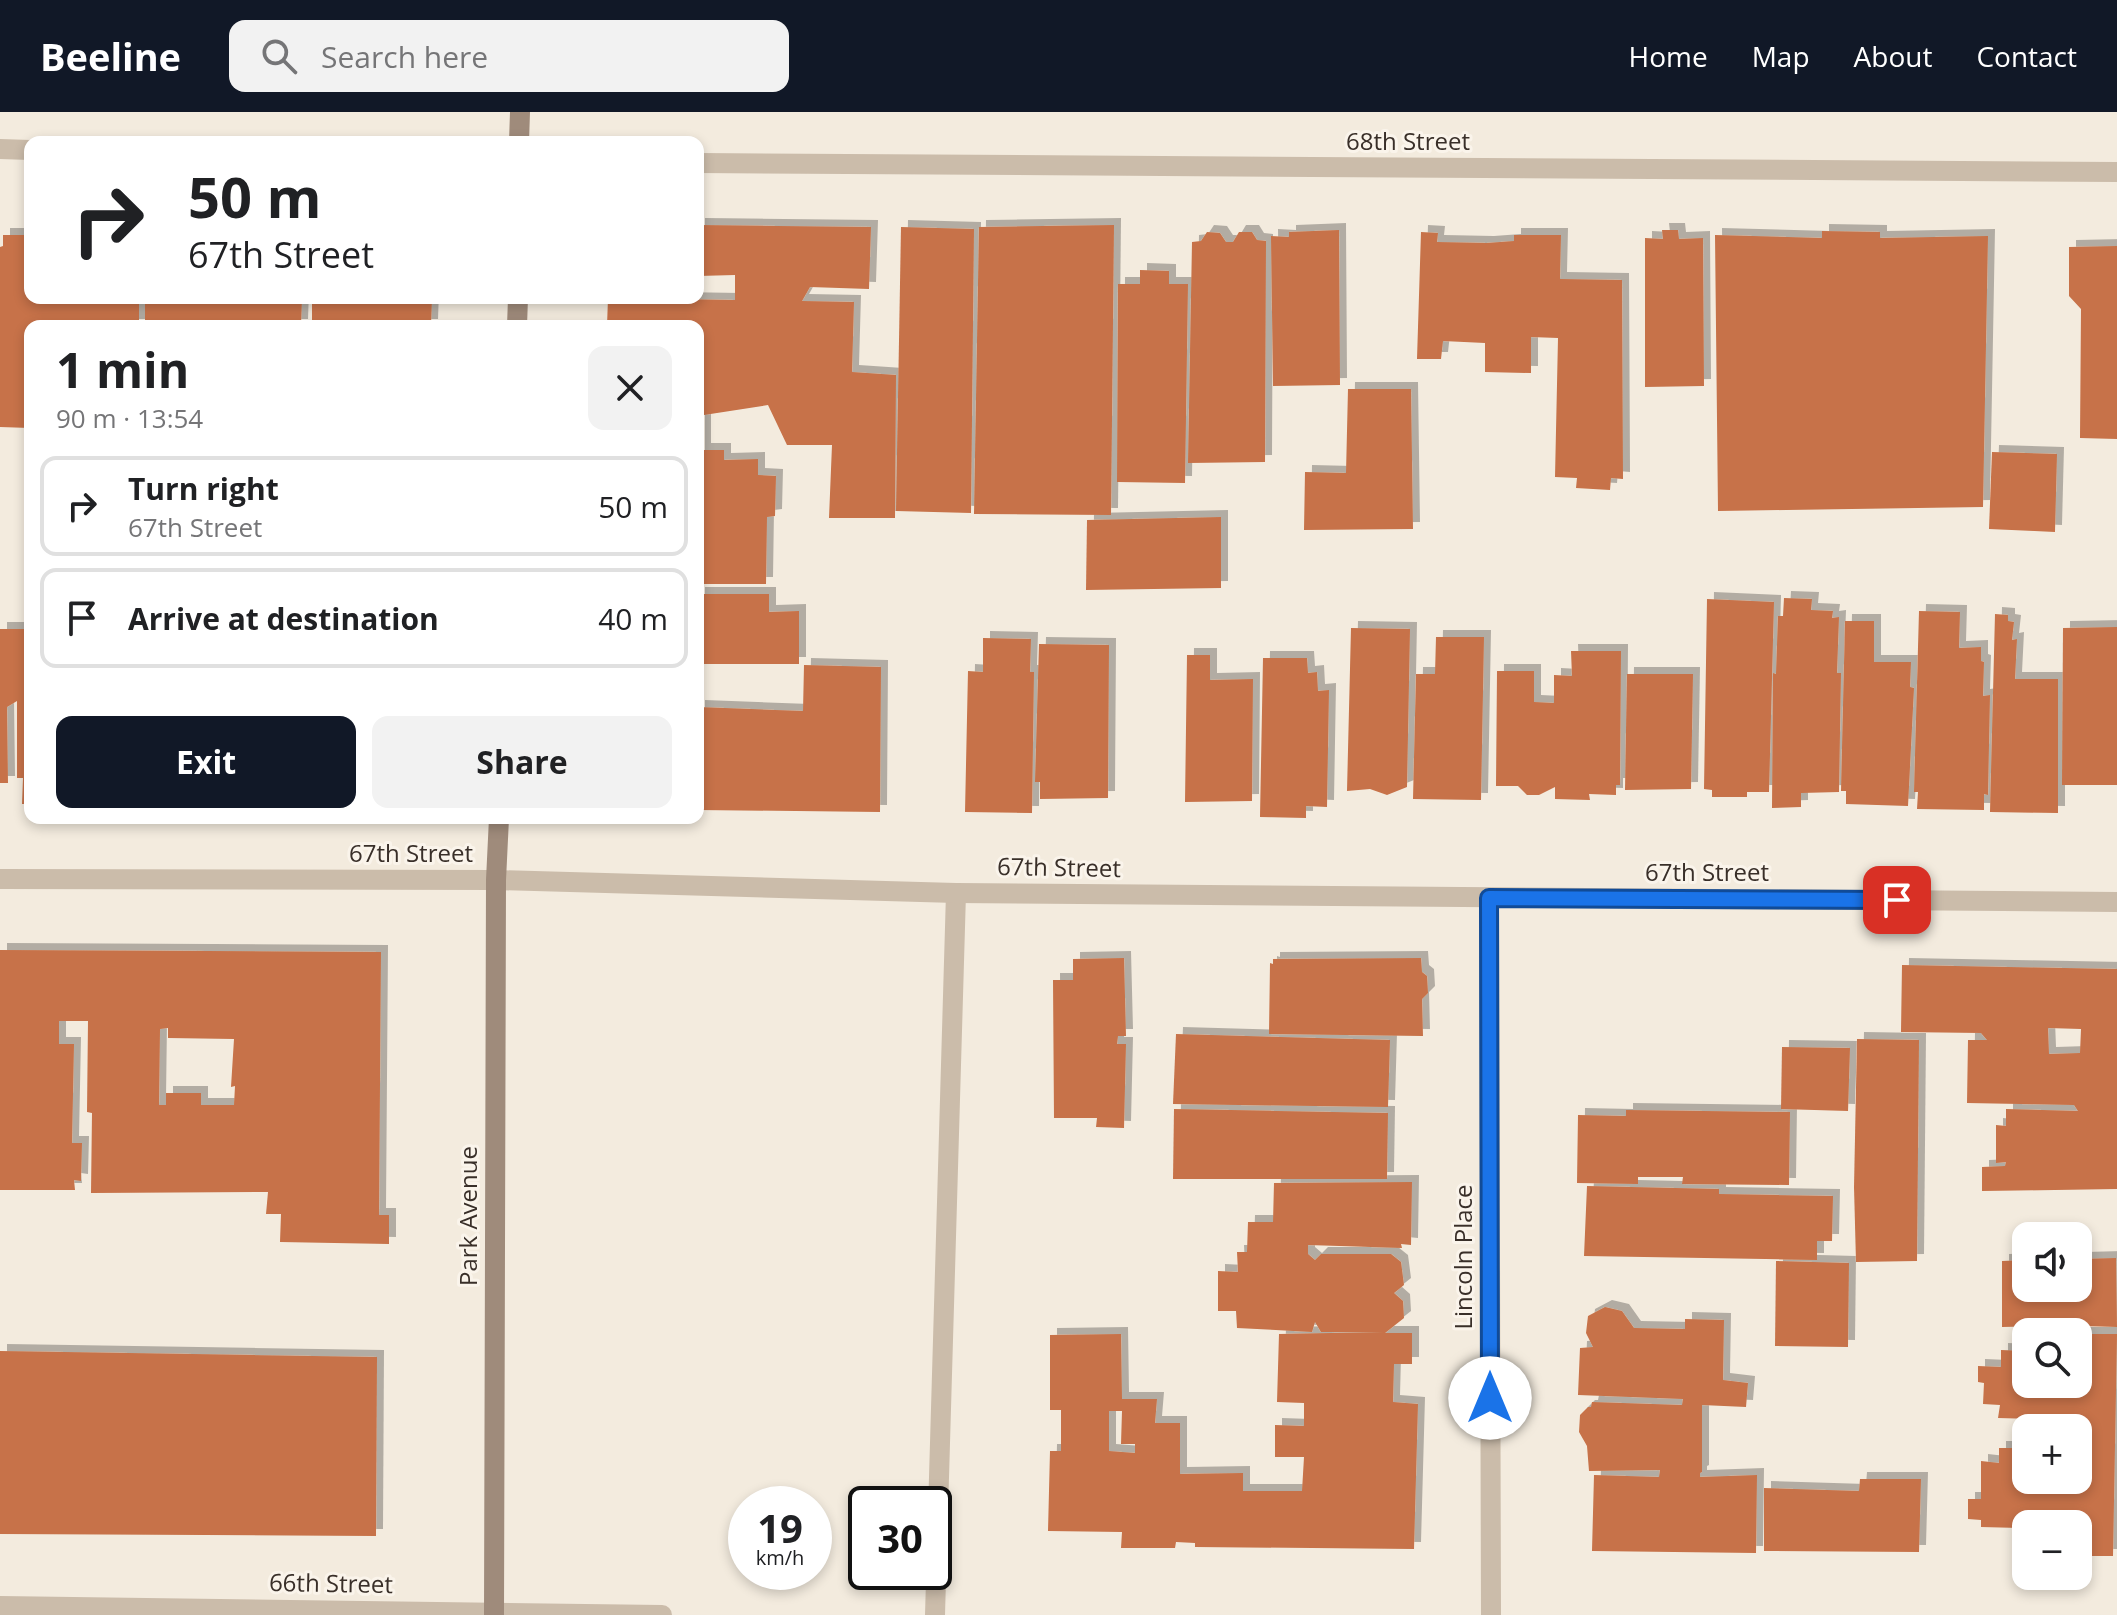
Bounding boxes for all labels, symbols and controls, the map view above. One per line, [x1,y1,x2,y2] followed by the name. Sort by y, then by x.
[229,20,789,92] search box
[40,30,181,82] text: Beeline
[257,34,301,78] icon: search
[321,36,488,77] text: Search here
[1629,37,1708,75] text: Home
[1752,37,1810,75] text: Map
[1854,37,1932,75] text: About
[1976,37,2077,75] text: Contact
[1346,124,1470,157] street label: 68th Street
[188,158,322,234] text: 50 m
[56,168,160,272] icon: right
[188,230,374,279] text: 67th Street
[56,337,189,402] text: 1 min
[588,346,672,430] button: close
[56,400,203,436] text: 90 m · 13:54
[128,468,279,509] text: Turn right
[60,484,104,528] icon: right
[598,486,668,527] text: 50 m
[128,509,262,545] text: 67th Street
[60,596,104,640] icon: arrive
[128,598,439,639] text: Arrive at destination
[598,598,668,639] text: 40 m
[56,716,356,808] button: Exit
[372,716,672,808] button: Share
[349,836,473,869] street label: 67th Street
[997,849,1121,884] street label: 67th Street
[1645,855,1769,888] street label: 67th Street
[1863,866,1931,934] pin
[1875,878,1919,922] icon: arrive
[451,1146,484,1286] street label: Park Avenue
[1446,1184,1479,1330] street label: Lincoln Place
[2012,1222,2092,1590] map controls
[2012,1222,2092,1302] button: sound
[2012,1318,2092,1398] button: search
[1448,1356,1532,1440] position arrow
[2012,1414,2092,1494] button: +
[848,1486,952,1590] speed limit sign: 30
[757,1500,803,1555] text: 19
[2012,1510,2092,1590] button: −
[756,1544,804,1571] text: km/h
[269,1565,393,1600] street label: 66th Street

